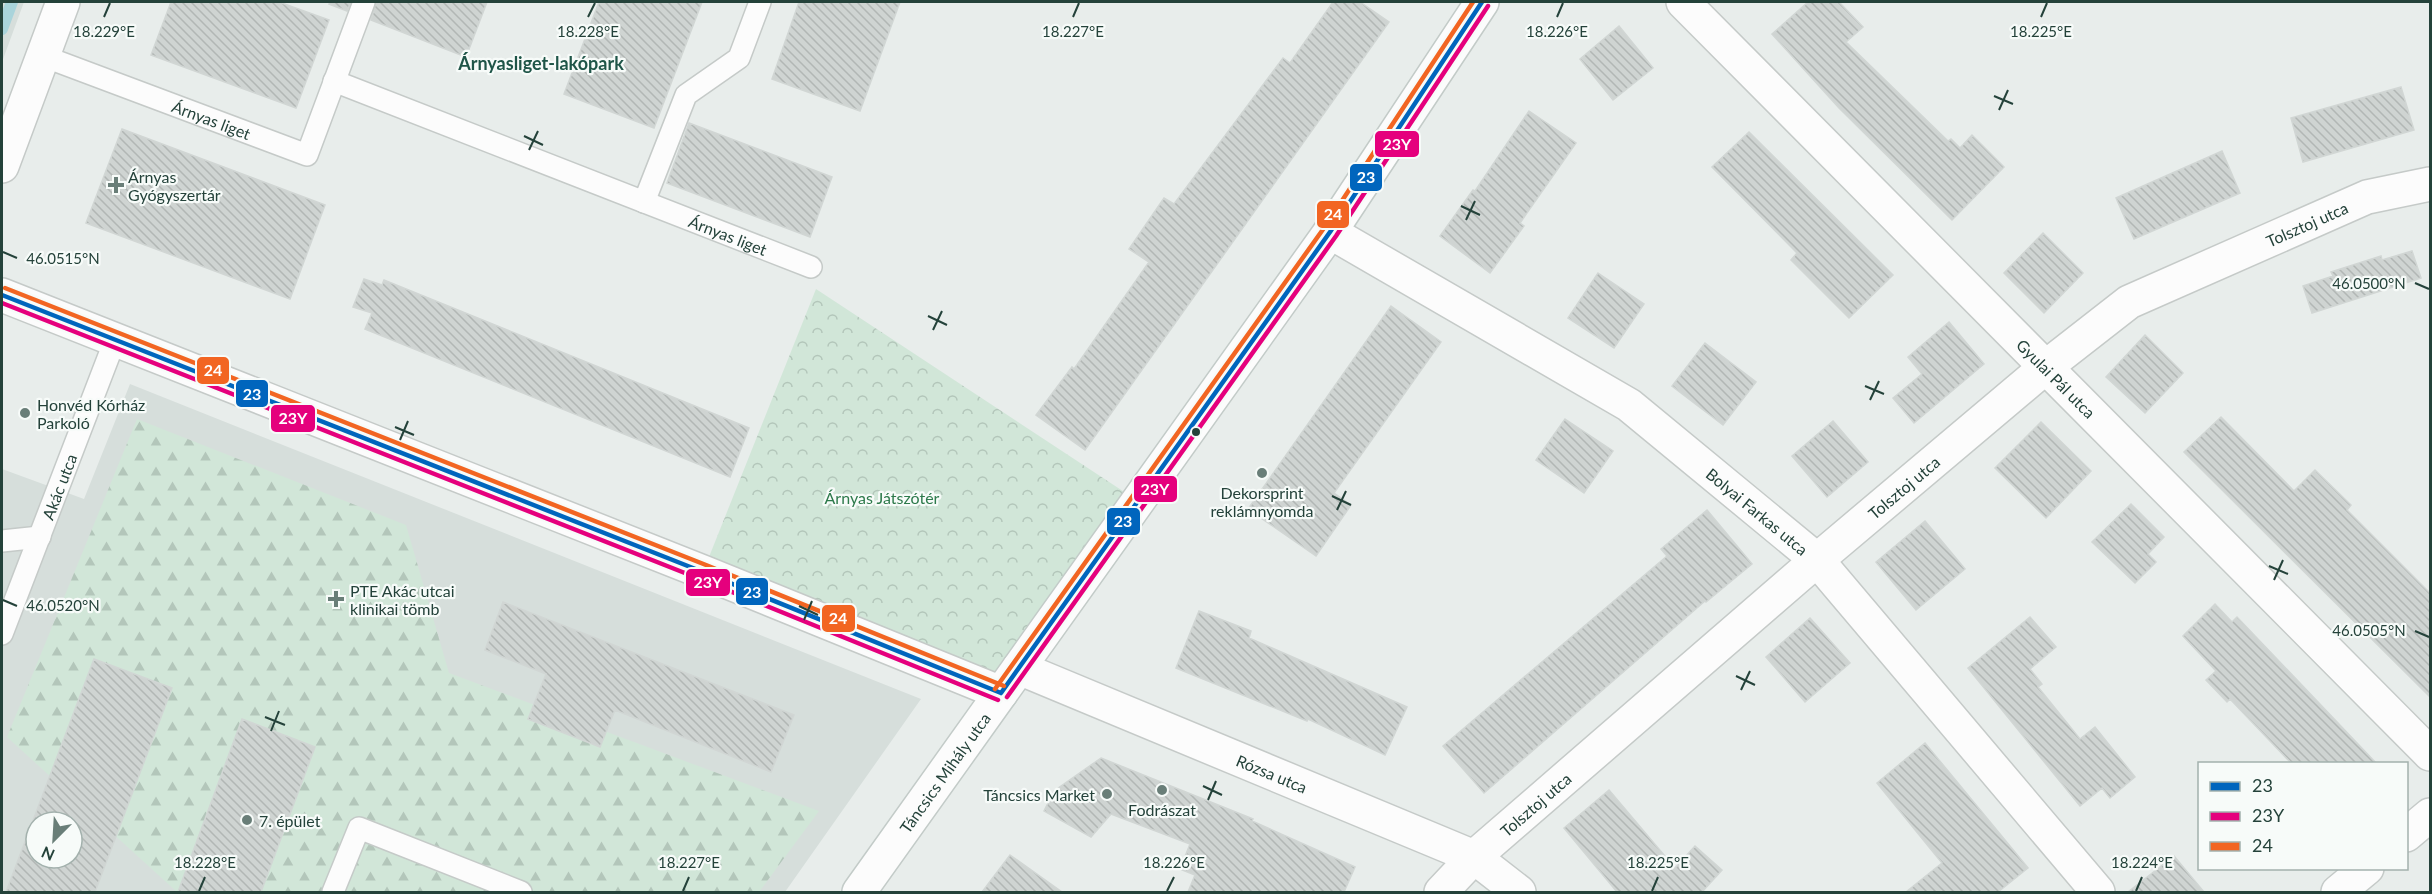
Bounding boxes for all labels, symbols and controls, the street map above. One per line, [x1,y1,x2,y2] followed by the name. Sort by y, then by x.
[73,22,135,40] text: 18.229°E
[557,22,619,40] text: 18.228°E
[1042,22,1104,40] text: 18.227°E
[1526,22,1588,40] text: 18.226°E
[2010,22,2072,40] text: 18.225°E
[457,52,624,74] district label: Árnyasliget-lakópark
[170,96,254,143] street label: Árnyas liget
[1374,130,1420,158] line badge: 23Y
[1383,134,1412,153] text: 23Y
[1349,163,1383,192] line badge: 23
[128,167,221,204] place label: Árnyas Gyógyszertár
[1357,167,1375,186] text: 23
[109,178,123,192] marker: Árnyas Gyógyszertár
[2263,197,2351,250] street label: Tolsztoj utca
[1316,200,1350,229] line badge: 24
[1324,204,1342,223] text: 24
[686,211,770,259] street label: Árnyas liget
[26,249,100,267] text: 46.0515°N
[2332,274,2406,292] text: 46.0500°N
[2013,335,2100,421] street label: Gyulai Pál utca
[196,356,230,385] line badge: 24
[204,360,222,379] text: 24
[235,379,269,408] line badge: 23
[243,384,261,403] text: 23
[37,395,145,432] place label: Honvéd Kórház Parkoló
[270,404,316,433] line badge: 23Y
[18,406,32,420] marker: Honvéd Kórház Parkoló
[279,408,308,427] text: 23Y
[1190,426,1202,438] unlabelled marker
[37,451,80,522] street label: Akác utca
[1864,452,1943,522] street label: Tolsztoj utca
[1703,463,1812,558] street label: Bolyai Farkas utca
[1255,466,1269,480] marker: Dekorsprint reklámnyomda
[1133,475,1178,503] line badge: 23Y
[1141,479,1170,498] text: 23Y
[1211,483,1313,520] place label: Dekorsprint reklámnyomda
[825,488,940,507] park label: Árnyas Játszótér
[1106,507,1141,536] line badge: 23
[1114,511,1132,530] text: 23
[685,568,731,597] line badge: 23Y
[694,572,723,591] text: 23Y
[735,577,769,606] line badge: 23
[350,581,455,618] place label: PTE Akác utcai klinikai tömb
[743,582,761,601] text: 23
[327,590,345,608] marker: PTE Akác utcai klinikai tömb
[26,596,100,614] text: 46.0520°N
[821,604,856,633] line badge: 24
[829,608,847,627] text: 24
[2332,621,2406,639] text: 46.0505°N
[895,709,994,836] street label: Táncsics Mihály utca
[1234,750,1310,796] street label: Rózsa utca
[2198,762,2408,870] legend
[1496,768,1574,840] street label: Tolsztoj utca
[2252,774,2273,796] text: 23
[1155,783,1169,797] marker: Fodrászat
[983,785,1095,804] place label: Táncsics Market
[1100,787,1114,801] marker: Táncsics Market
[1128,800,1196,819] place label: Fodrászat
[2252,804,2285,826] text: 23Y
[24,810,84,870] north arrow
[259,811,321,830] place label: 7. épület
[240,813,254,827] marker: 7. épület
[2252,834,2273,856] text: 24
[38,843,57,865] text: N
[174,853,236,871] text: 18.228°E
[658,853,720,871] text: 18.227°E
[1143,853,1205,871] text: 18.226°E
[1627,853,1689,871] text: 18.225°E
[2111,853,2173,871] text: 18.224°E

